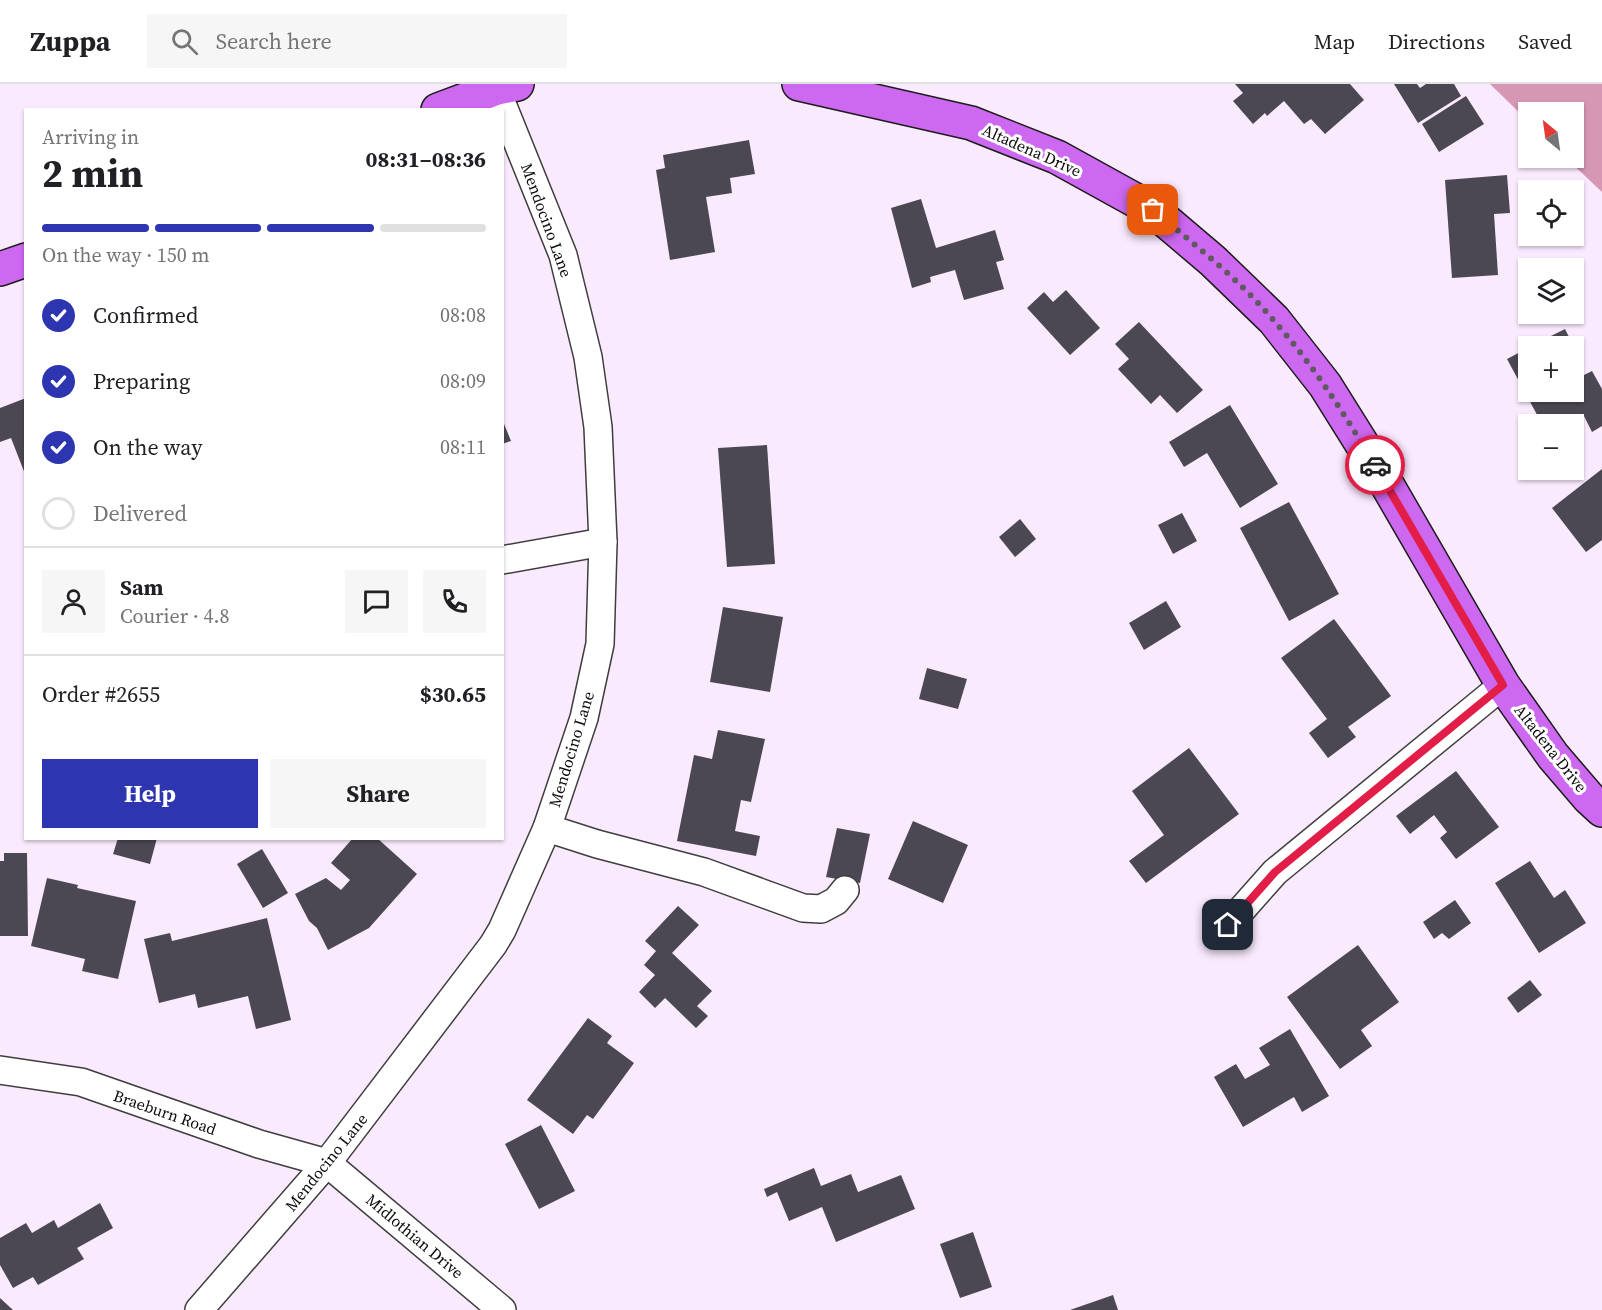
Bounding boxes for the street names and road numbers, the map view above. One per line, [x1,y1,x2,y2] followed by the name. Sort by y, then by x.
[979,118,1085,182] street label: Altadena Drive
[516,160,578,280] street label: Mendocino Lane
[543,688,599,810] street label: Mendocino Lane
[1510,699,1592,797] street label: Altadena Drive
[111,1084,219,1140] street label: Braeburn Road
[280,1108,372,1216] street label: Mendocino Lane
[361,1189,469,1283] street label: Midlothian Drive

